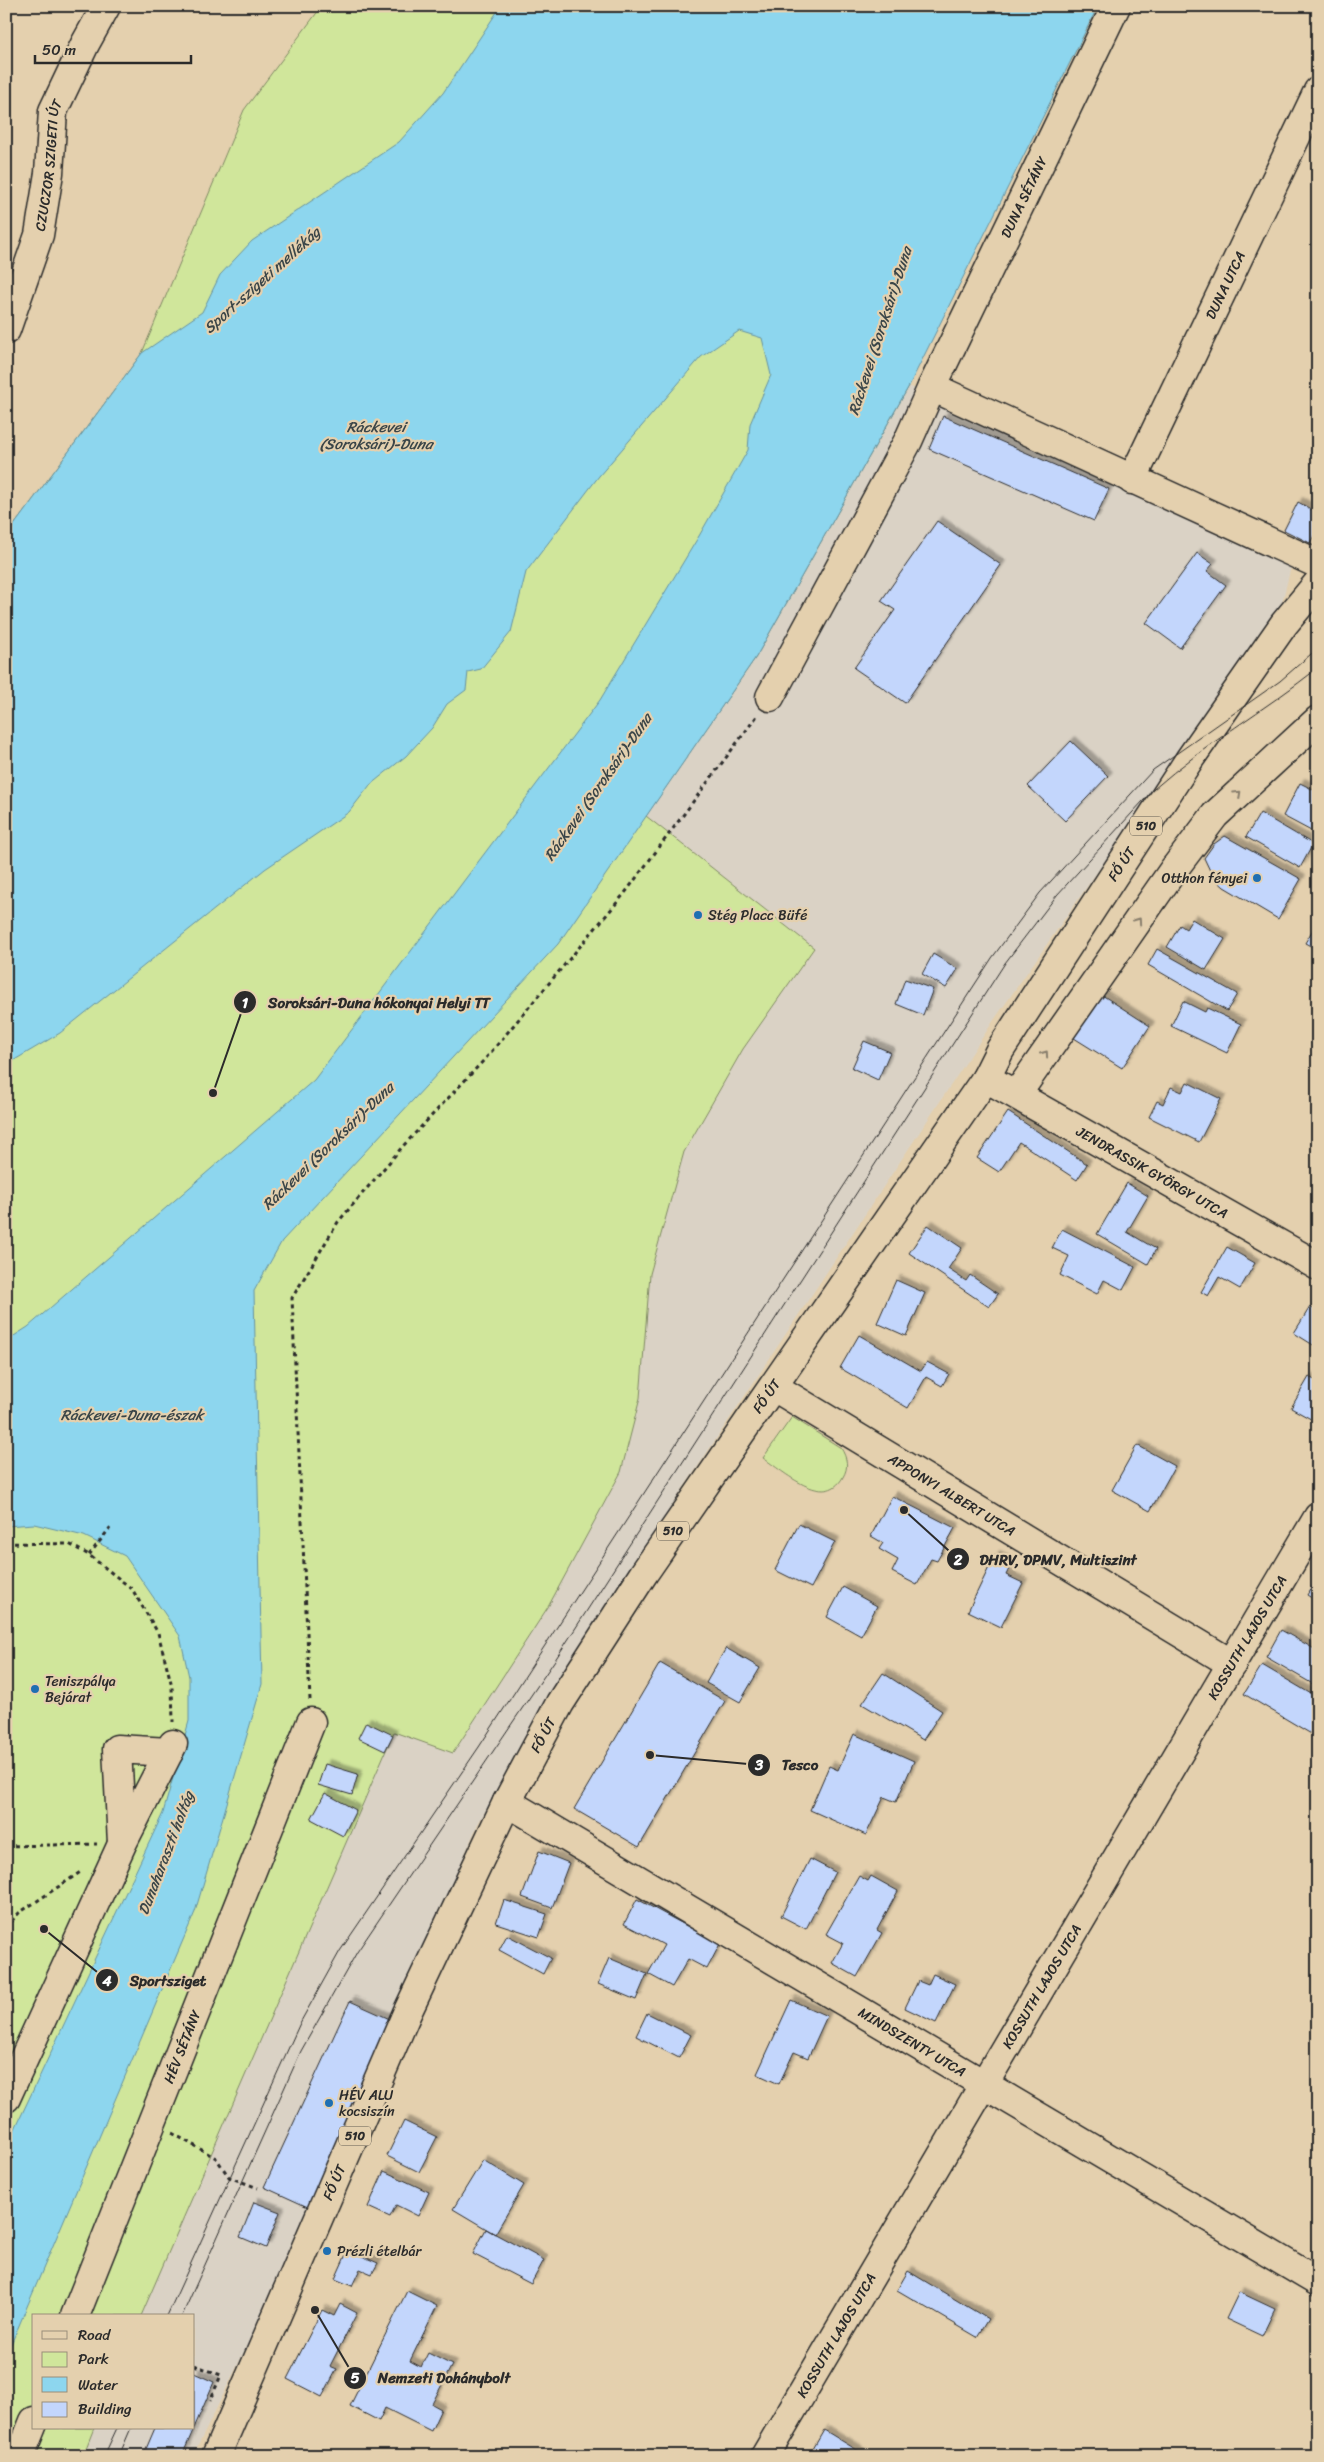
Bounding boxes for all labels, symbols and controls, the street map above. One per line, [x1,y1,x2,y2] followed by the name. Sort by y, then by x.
[35,32,191,64] scale bar
[42,37,77,63] text: 50 m
[28,94,70,233] street label: CZUCZOR SZIGETI ÚT
[994,152,1055,242] street label: DUNA SÉTÁNY
[197,219,328,340] water label: Sport-szigeti mellékág
[841,241,920,418] water label: Ráckevei (Soroksári)-Duna
[1199,247,1253,324] street label: DUNA UTCA
[320,414,435,457] water label: Ráckevei (Soroksári)-Duna
[537,706,660,866] water label: Ráckevei (Soroksári)-Duna
[1233,791,1242,800] one-way arrow
[1130,816,1162,836] road number: 510
[1101,841,1143,887] street label: FŐ ÚT
[1162,866,1248,891] place label: Otthon fényei
[1251,872,1263,884] marker: Otthon fényei
[708,903,807,928] place label: Stég Placc Büfé
[692,909,704,921] marker: Stég Placc Büfé
[1132,917,1141,927] one-way arrow
[233,987,501,1017] callout: Soroksári-Duna hókonyai Helyi TT
[242,990,249,1016] text: 1
[267,990,491,1016] text: Soroksári-Duna hókonyai Helyi TT
[1039,1050,1048,1060] one-way arrow
[256,1074,402,1216] water label: Ráckevei (Soroksári)-Duna
[1070,1119,1233,1226] street label: JENDRASSIK GYÖRGY UTCA
[746,1373,788,1419] street label: FŐ ÚT
[61,1402,205,1428] water label: Ráckevei-Duna-észak
[882,1446,1021,1543] street label: APPONYI ALBERT UTCA
[657,1522,689,1540] road number: 510
[945,1544,1146,1574] callout: DHRV, DPMV, Multiszint
[953,1547,963,1573] text: 2
[979,1547,1138,1573] text: DHRV, DPMV, Multiszint
[1201,1570,1294,1705] street label: KOSSUTH LAJOS UTCA
[45,1669,116,1710] place label: Teniszpálya Bejárat
[29,1683,41,1695] marker: Teniszpálya Bejárat
[524,1712,564,1757] street label: FŐ ÚT
[746,1750,828,1780] callout: Tesco
[754,1752,764,1778] text: 3
[782,1752,819,1778] text: Tesco
[130,1786,202,1919] water label: Dunaharaszti holtág
[995,1919,1089,2054] street label: KOSSUTH LAJOS UTCA
[95,1965,216,1995] callout: Sportsziget
[101,1968,112,1994] text: 4
[129,1968,207,1994] text: Sportsziget
[853,2001,971,2084] street label: MINDSZENTY UTCA
[157,2006,209,2087] street label: HÉV SÉTÁNY
[339,2083,395,2124] place label: HÉV ALU kocsiszín
[323,2097,335,2109] marker: HÉV ALU kocsiszín
[339,2126,371,2146] road number: 510
[316,2159,354,2205] street label: FŐ ÚT
[337,2239,423,2264] place label: Prézli ételbár
[321,2245,333,2257] marker: Prézli ételbár
[790,2268,883,2403] street label: KOSSUTH LAJOS UTCA
[32,2314,195,2430] legend
[78,2322,111,2348] text: Road
[78,2346,109,2372] text: Park
[343,2363,520,2393] callout: Nemzeti Dohánybolt
[350,2365,360,2391] text: 5
[377,2365,511,2391] text: Nemzeti Dohánybolt
[78,2372,118,2398] text: Water
[78,2396,132,2422] text: Building

